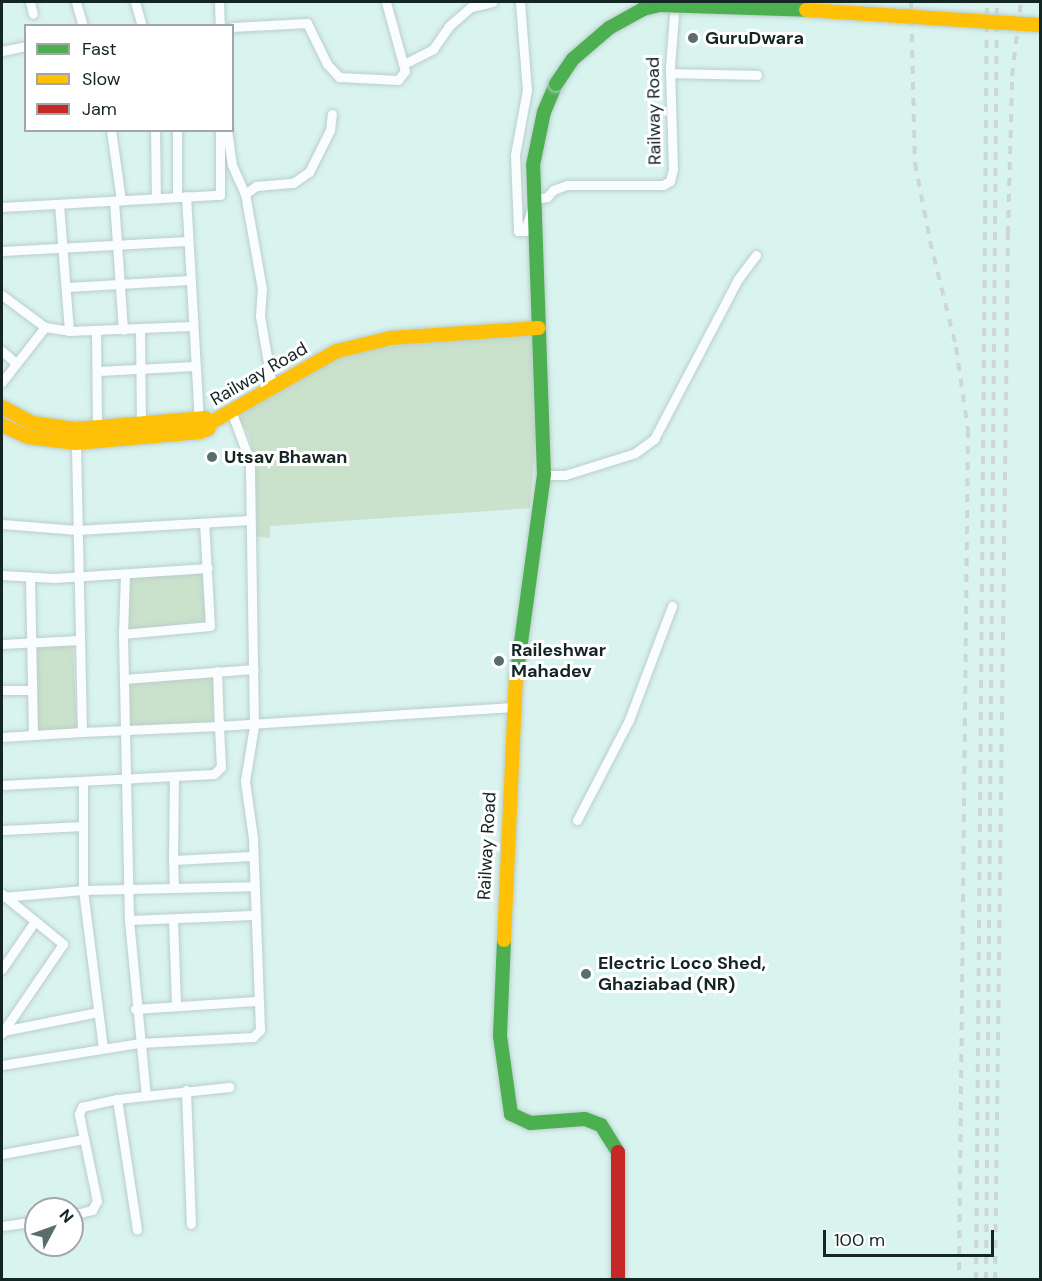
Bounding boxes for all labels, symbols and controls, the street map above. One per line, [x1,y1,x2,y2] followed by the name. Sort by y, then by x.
[24,24,234,132] legend
[705,27,804,49] place label: GuruDwara
[686,31,700,45] marker: GuruDwara
[82,37,117,61] text: Fast
[642,57,666,165] street label: Railway Road
[82,67,121,91] text: Slow
[82,97,117,121] text: Jam
[207,338,311,410] street label: Railway Road
[224,446,347,468] place label: Utsav Bhawan
[205,450,219,464] marker: Utsav Bhawan
[511,640,606,682] place label: Raileshwar Mahadev
[492,654,506,668] marker: Raileshwar Mahadev
[473,791,501,901] street label: Railway Road
[598,953,766,996] place label: Electric Loco Shed, Ghaziabad (NR)
[579,967,593,981] marker: Electric Loco Shed, Ghaziabad (NR)
[24,1197,84,1257] north arrow
[55,1205,78,1227] text: N
[826,1218,997,1256] scale bar
[834,1228,885,1252] text: 100 m

